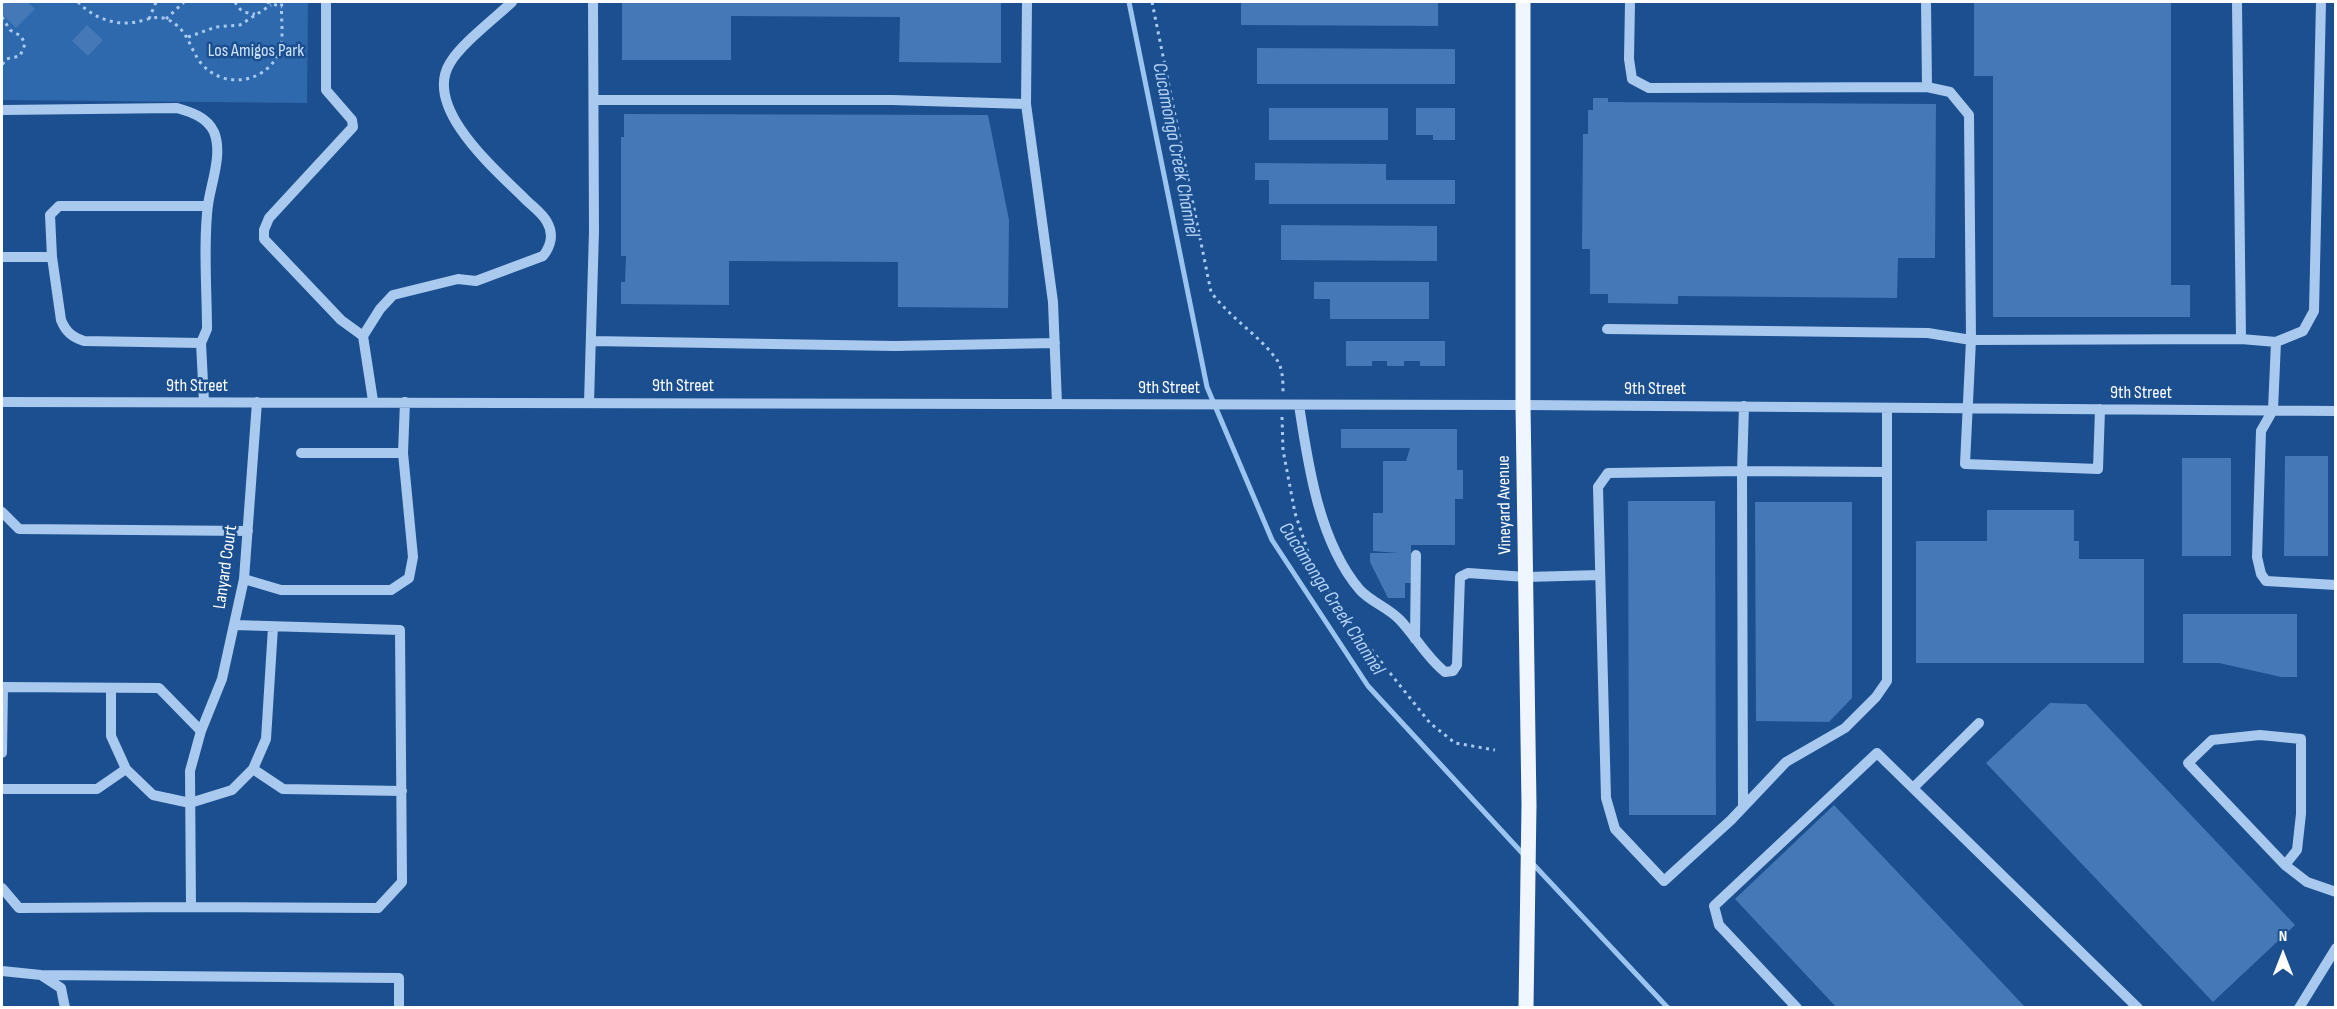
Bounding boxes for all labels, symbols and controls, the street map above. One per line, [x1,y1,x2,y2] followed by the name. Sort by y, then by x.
[208,40,304,62] park label: Los Amigos Park
[1146,61,1204,239] water label: Cucamonga Creek Channel
[166,375,228,397] street label: 9th Street
[652,375,714,397] street label: 9th Street
[1138,377,1200,399] street label: 9th Street
[1624,378,1686,400] street label: 9th Street
[2110,382,2172,404] street label: 9th Street
[1493,455,1517,555] street label: Vineyard Avenue
[1273,518,1389,680] water label: Cucamonga Creek Channel
[209,524,243,610] street label: Lanyard Court
[2253,925,2313,985] north arrow
[2279,927,2287,946] text: N

